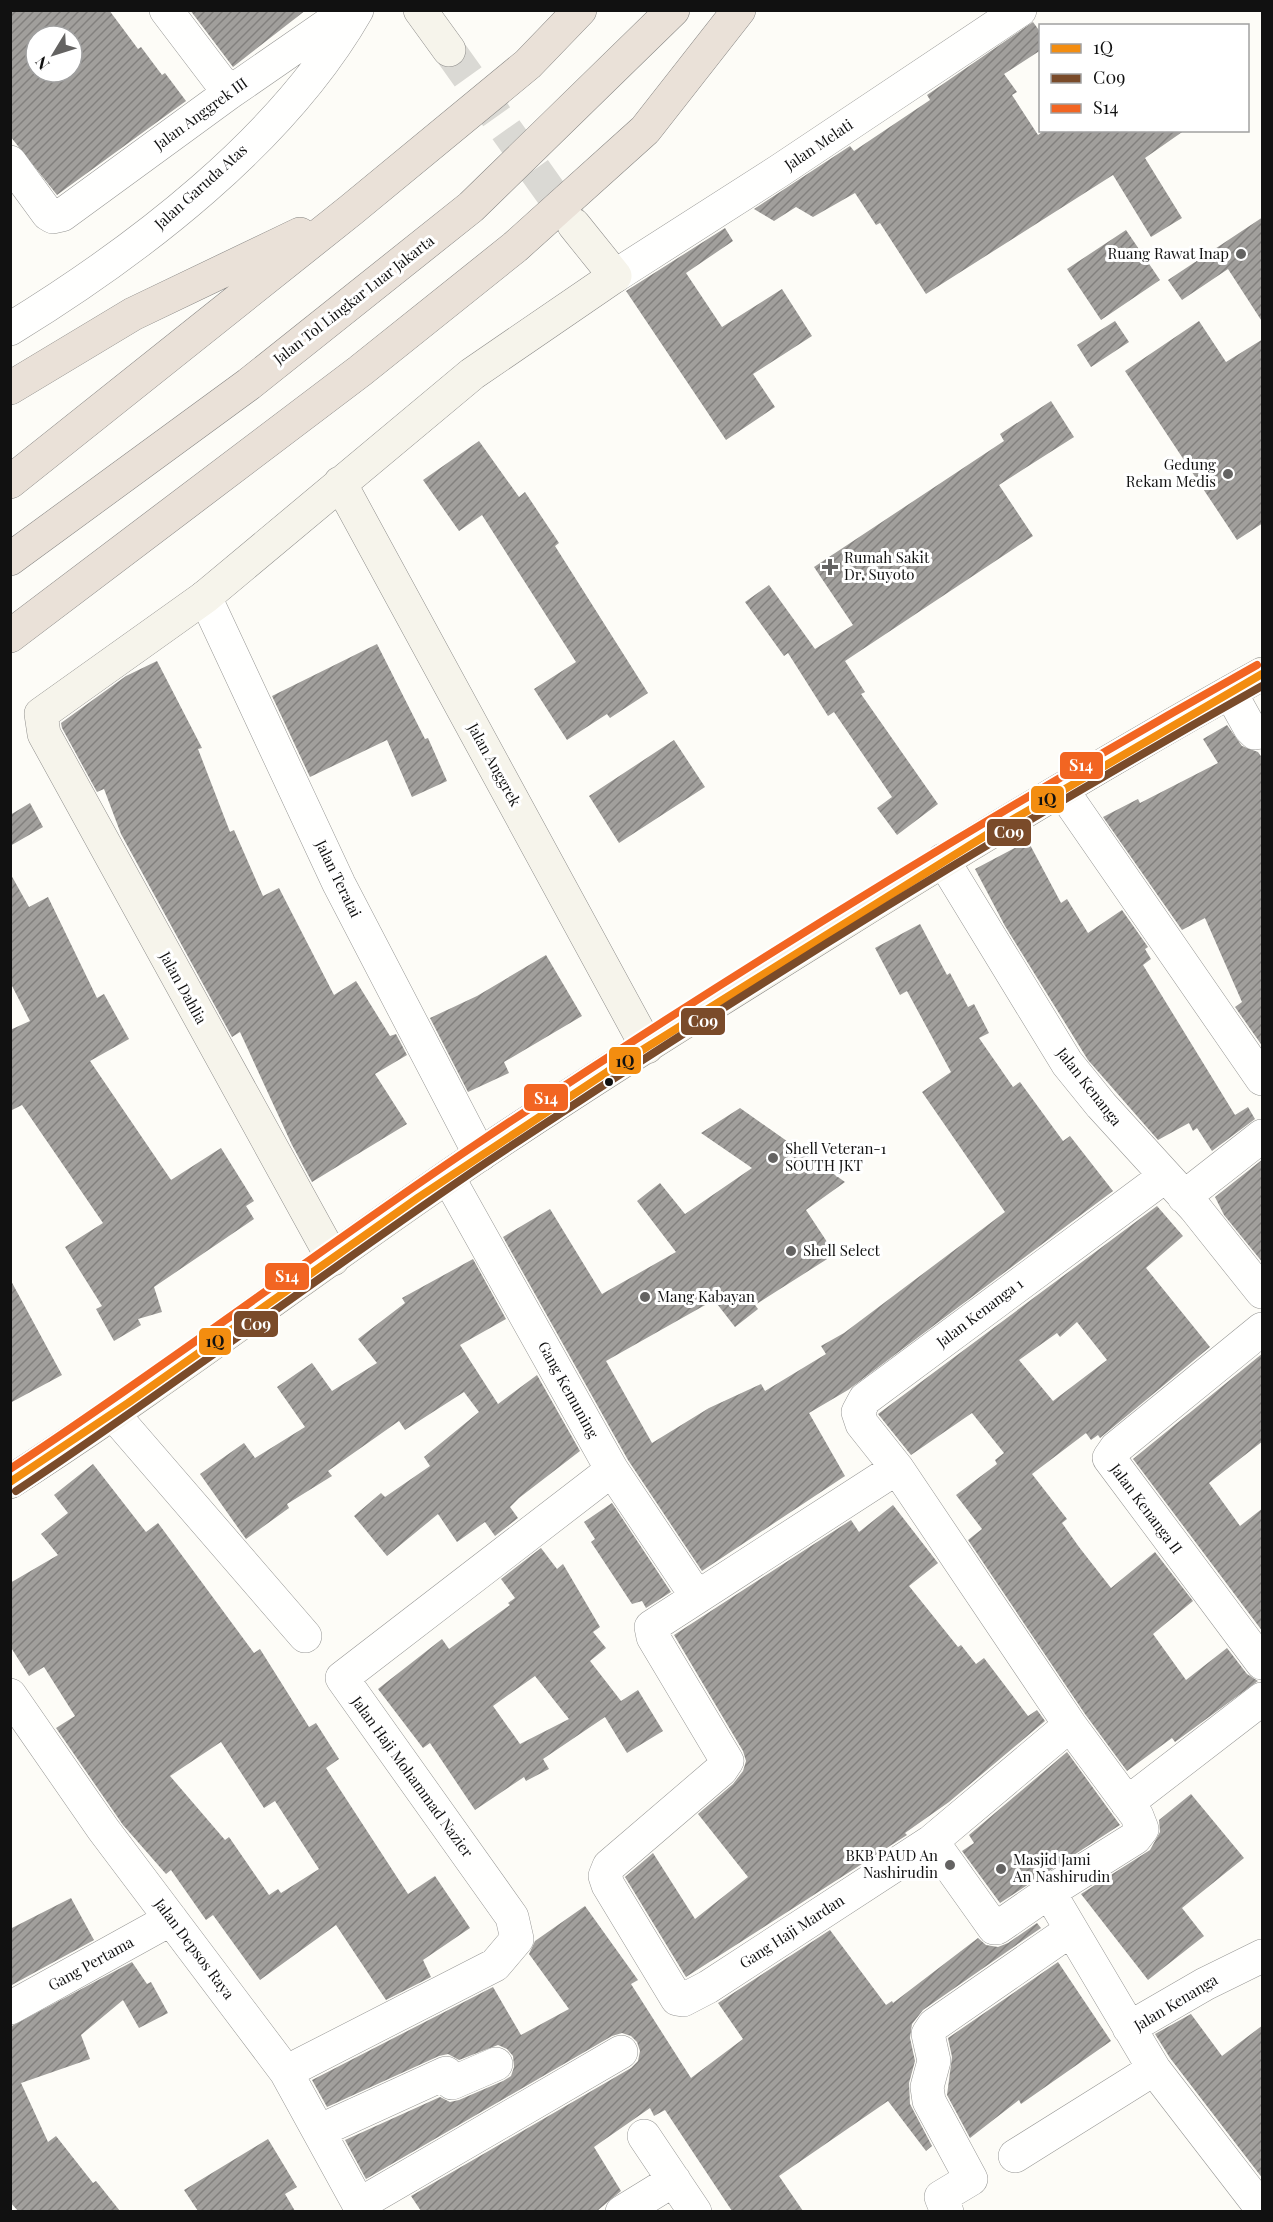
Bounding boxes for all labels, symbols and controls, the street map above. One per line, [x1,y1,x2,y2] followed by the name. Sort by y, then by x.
[24,24,84,84] north arrow
[1039,24,1249,132] legend
[1093,35,1114,59] text: 1Q
[30,52,54,75] text: N
[1093,65,1125,89] text: C09
[149,72,251,155] street label: Jalan Anggrek III
[1093,95,1118,119] text: S14
[780,114,857,175] street label: Jalan Melati
[149,139,251,234] street label: Jalan Garuda Atas
[268,230,438,369] street label: Jalan Tol Lingkar Luar Jakarta
[1108,243,1229,263] place label: Ruang Rawat Inap
[1234,247,1248,261] marker: Ruang Rawat Inap
[1126,454,1216,491] place label: Gedung Rekam Medis
[1221,467,1235,481] marker: Gedung Rekam Medis
[844,547,930,584] place label: Rumah Sakit Dr. Suyoto
[821,558,839,576] marker: Rumah Sakit Dr. Suyoto
[463,718,526,810] street label: Jalan Anggrek
[1059,751,1104,780] line badge: S14
[1069,754,1093,775] text: S14
[1030,785,1065,814] line badge: 1Q
[1038,788,1057,809] text: 1Q
[986,818,1032,847] line badge: C09
[994,821,1024,842] text: C09
[311,836,366,921] street label: Jalan Teratai
[155,947,212,1028] street label: Jalan Dahlia
[680,1007,726,1036] line badge: C09
[688,1010,718,1031] text: C09
[1052,1042,1127,1130] street label: Jalan Kenanga
[608,1046,642,1075] line badge: 1Q
[616,1050,635,1071] text: 1Q
[603,1076,615,1088] unlabelled marker
[523,1083,569,1112] line badge: S14
[534,1087,558,1108] text: S14
[785,1138,887,1175] place label: Shell Veteran-1 SOUTH JKT
[766,1151,780,1165] marker: Shell Veteran-1 SOUTH JKT
[803,1240,881,1260] place label: Shell Select
[784,1244,798,1258] marker: Shell Select
[264,1262,310,1291] line badge: S14
[275,1265,299,1286] text: S14
[931,1273,1027,1352] street label: Jalan Kenanga 1
[657,1286,755,1306] place label: Mang Kabayan
[638,1290,652,1304] marker: Mang Kabayan
[233,1310,279,1338] line badge: C09
[241,1313,271,1334] text: C09
[198,1327,232,1356] line badge: 1Q
[206,1330,225,1351] text: 1Q
[534,1337,604,1442] street label: Gang Kemuning
[1106,1458,1187,1558] street label: Jalan Kenanga II
[347,1691,478,1861] street label: Jalan Haji Mohammad Nazier
[846,1845,938,1882] place label: BKB PAUD An Nashirudin
[1012,1849,1110,1886] place label: Masjid Jami An Nashirudin
[943,1858,957,1872] marker: BKB PAUD An Nashirudin
[994,1862,1008,1876] marker: Masjid Jami An Nashirudin
[735,1890,848,1973] street label: Gang Haji Mardan
[150,1893,240,2003] street label: Jalan Depsos Raya
[44,1931,137,1995] street label: Gang Pertama
[1129,1969,1222,2036] street label: Jalan Kenanga

